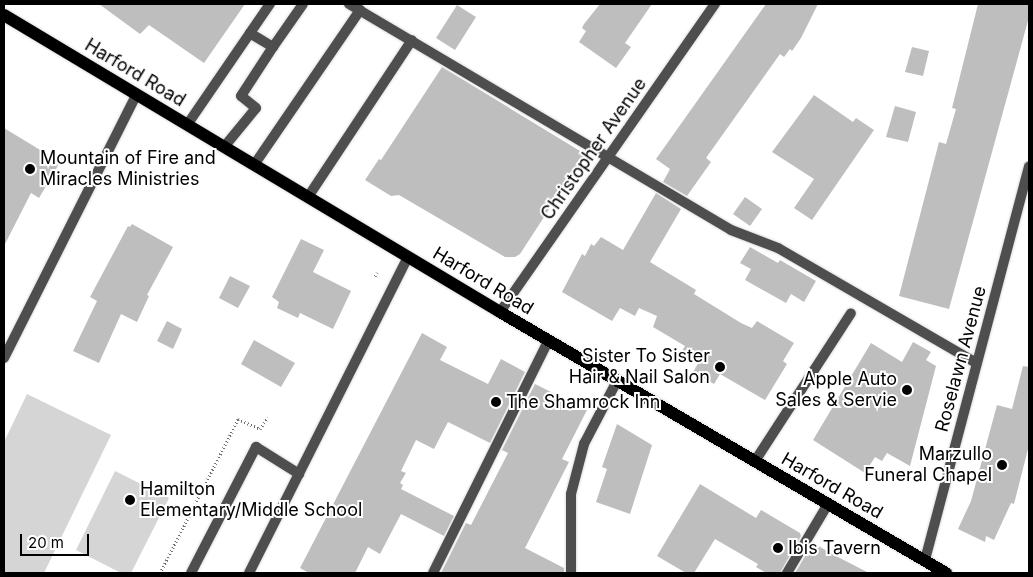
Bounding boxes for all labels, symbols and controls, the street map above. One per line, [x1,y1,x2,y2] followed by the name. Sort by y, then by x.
[81,35,189,111] street label: Harford Road
[537,74,651,224] street label: Christopher Avenue
[40,148,216,190] place label: Mountain of Fire and Miracles Ministries
[24,163,36,175] marker: Mountain of Fire and Miracles Ministries
[429,243,537,319] street label: Harford Road
[931,284,991,434] street label: Roselawn Avenue
[569,346,710,388] place label: Sister To Sister Hair & Nail Salon
[714,361,726,373] marker: Sister To Sister Hair & Nail Salon
[775,369,897,412] place label: Apple Auto Sales & Servie
[901,384,913,396] marker: Apple Auto Sales & Servie
[506,391,660,413] place label: The Shamrock Inn
[490,396,502,408] marker: The Shamrock Inn
[864,444,992,486] place label: Marzullo Funeral Chapel
[777,448,887,524] street label: Harford Road
[996,459,1008,471] marker: Marzullo Funeral Chapel
[140,479,362,522] place label: Hamilton Elementary/Middle School
[124,494,136,506] marker: Hamilton Elementary/Middle School
[22,524,91,556] scale bar
[28,533,64,552] text: 20 m
[788,537,881,559] place label: Ibis Tavern
[772,542,784,554] marker: Ibis Tavern

